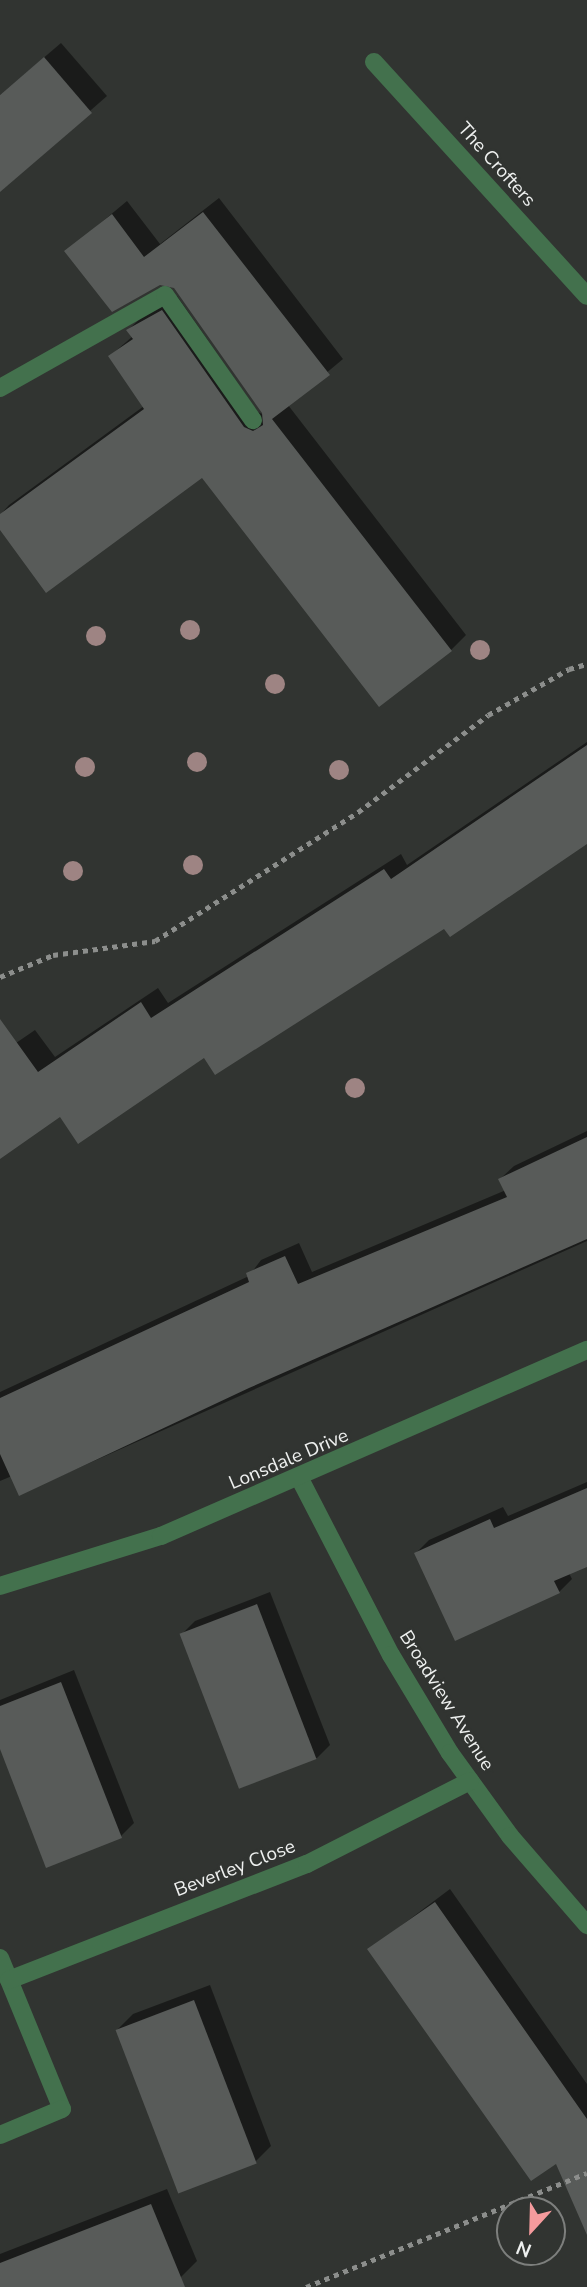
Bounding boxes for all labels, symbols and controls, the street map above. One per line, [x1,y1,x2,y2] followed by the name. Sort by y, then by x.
[452,118,540,212] street label: The Crofters
[226,1425,352,1495] street label: Lonsdale Drive
[394,1627,498,1775] street label: Broadview Avenue
[171,1835,299,1903] street label: Beverley Close
[496,2196,566,2266] north arrow
[512,2234,535,2263] text: N

